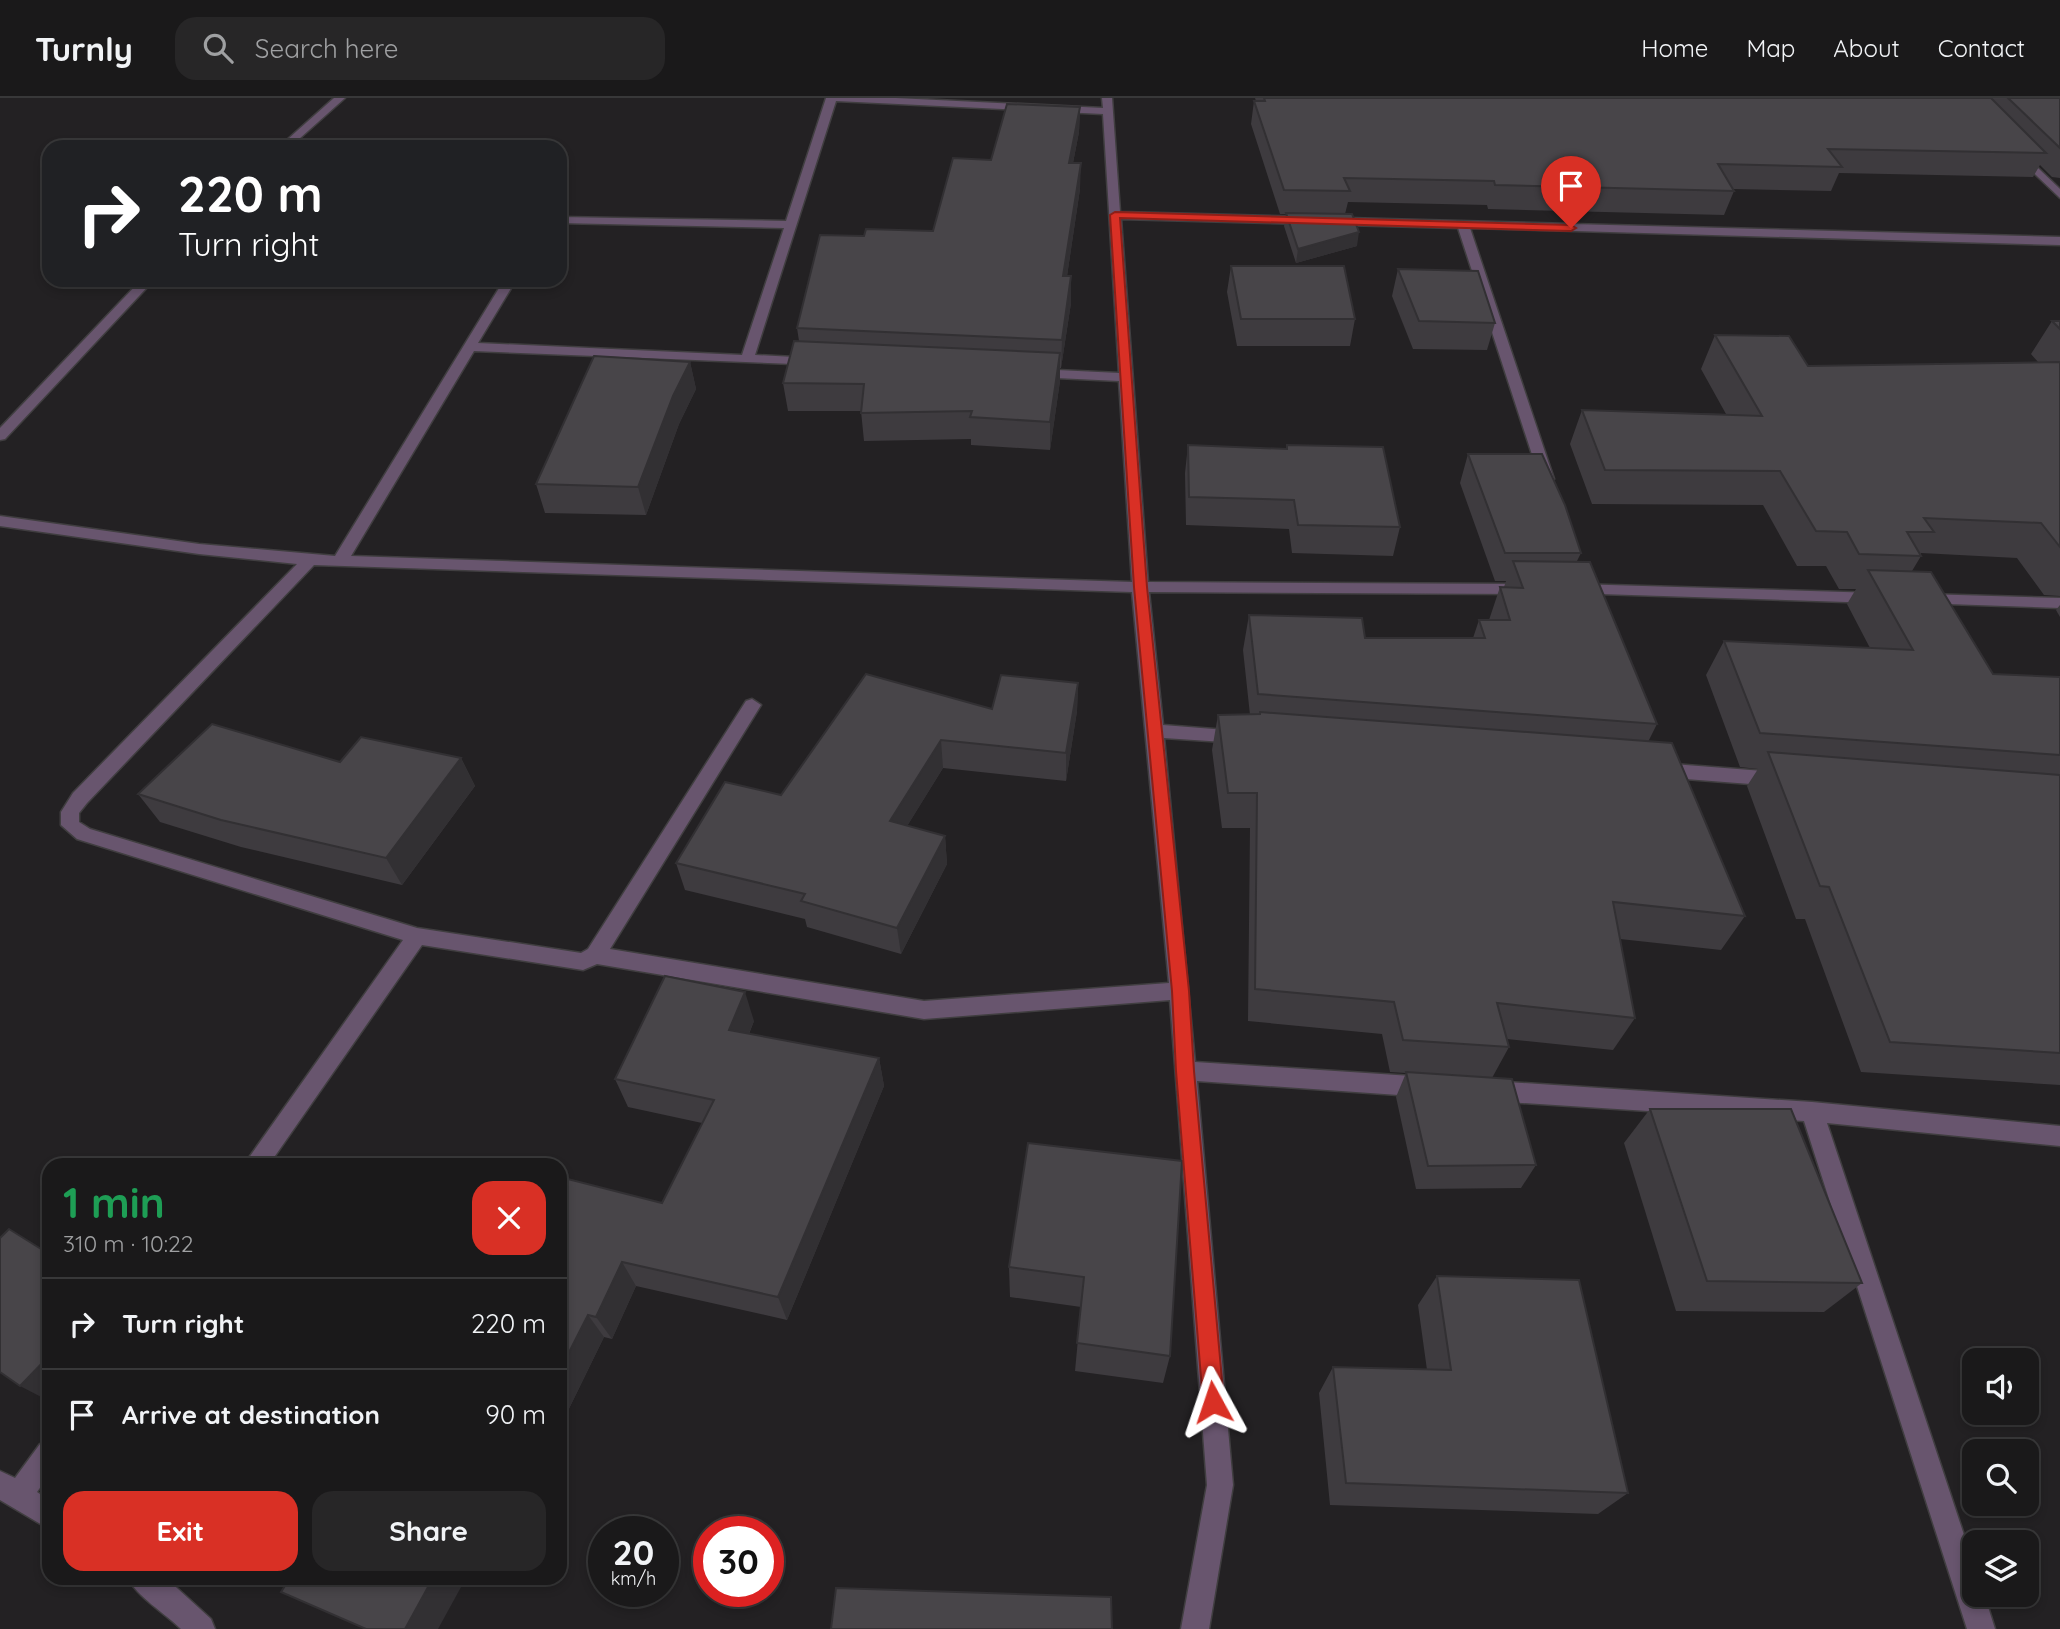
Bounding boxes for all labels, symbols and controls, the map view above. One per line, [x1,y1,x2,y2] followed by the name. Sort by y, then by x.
[175,17,665,80] search box
[35,28,133,69] text: Turnly
[199,29,237,67] icon: search
[255,32,398,65] text: Search here
[1641,33,1708,63] text: Home
[1746,33,1795,63] text: Map
[1833,33,1900,63] text: About
[1938,33,2025,63] text: Contact
[1541,156,1601,228] pin
[178,163,323,224] text: 220 m
[1552,167,1590,205] icon: arrive
[63,168,154,259] icon: right
[178,224,319,264] text: Turn right
[63,1176,165,1229] text: 1 min
[472,1181,546,1255] button: close
[63,1229,194,1258] text: 310 m · 10:22
[63,1305,101,1343] icon: right
[122,1307,244,1340] text: Turn right
[471,1307,546,1340] text: 220 m
[1962,1348,2039,1607] map controls
[1962,1348,2039,1425] button: sound
[1176,1365,1250,1439] position arrow
[63,1396,101,1434] icon: arrive
[122,1398,380,1431] text: Arrive at destination
[485,1398,546,1431] text: 90 m
[1962,1439,2039,1516] button: search
[63,1491,298,1571] button: Exit
[312,1491,546,1571] button: Share
[693,1516,784,1607] speed limit sign: 30
[613,1530,654,1574] text: 20
[1962,1530,2039,1607] button: layers
[611,1567,656,1590] text: km/h

